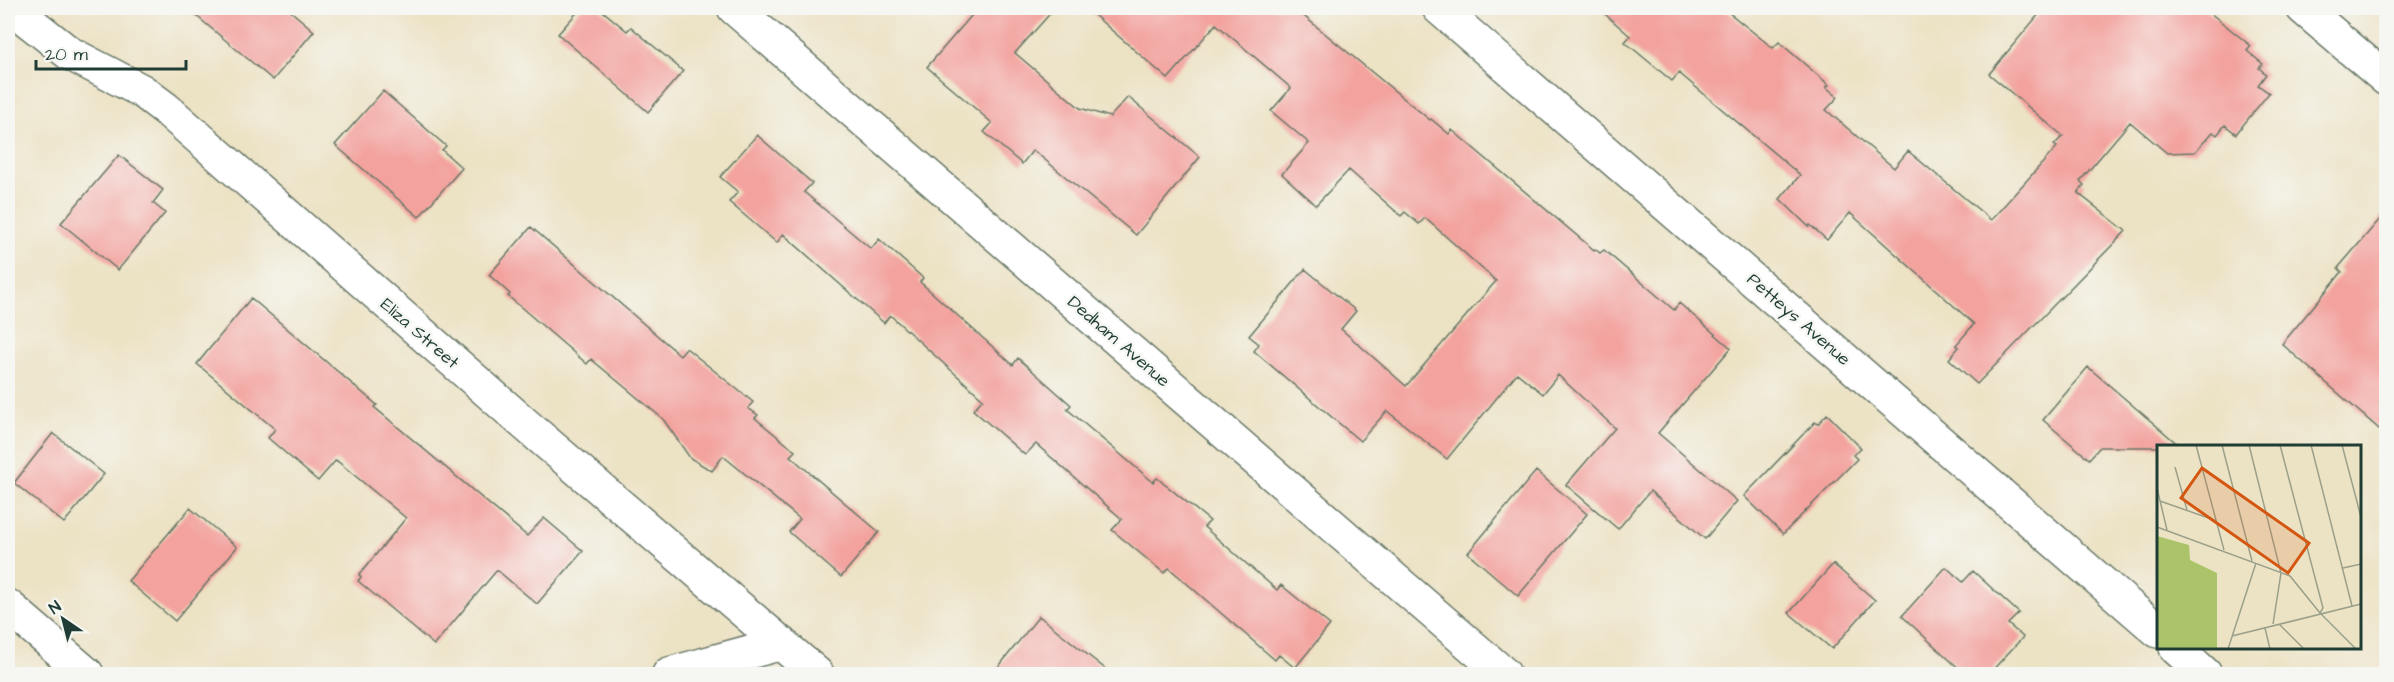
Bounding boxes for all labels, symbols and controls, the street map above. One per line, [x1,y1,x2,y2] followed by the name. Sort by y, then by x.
[36,33,186,71] scale bar
[45,42,88,67] text: 20 m
[1741,267,1856,372] street label: Petteys Avenue
[1062,290,1176,393] street label: Dedham Avenue
[375,292,465,375] street label: Eliza Street
[2157,445,2361,649] inset map
[33,589,93,649] north arrow
[45,596,65,619] text: N

